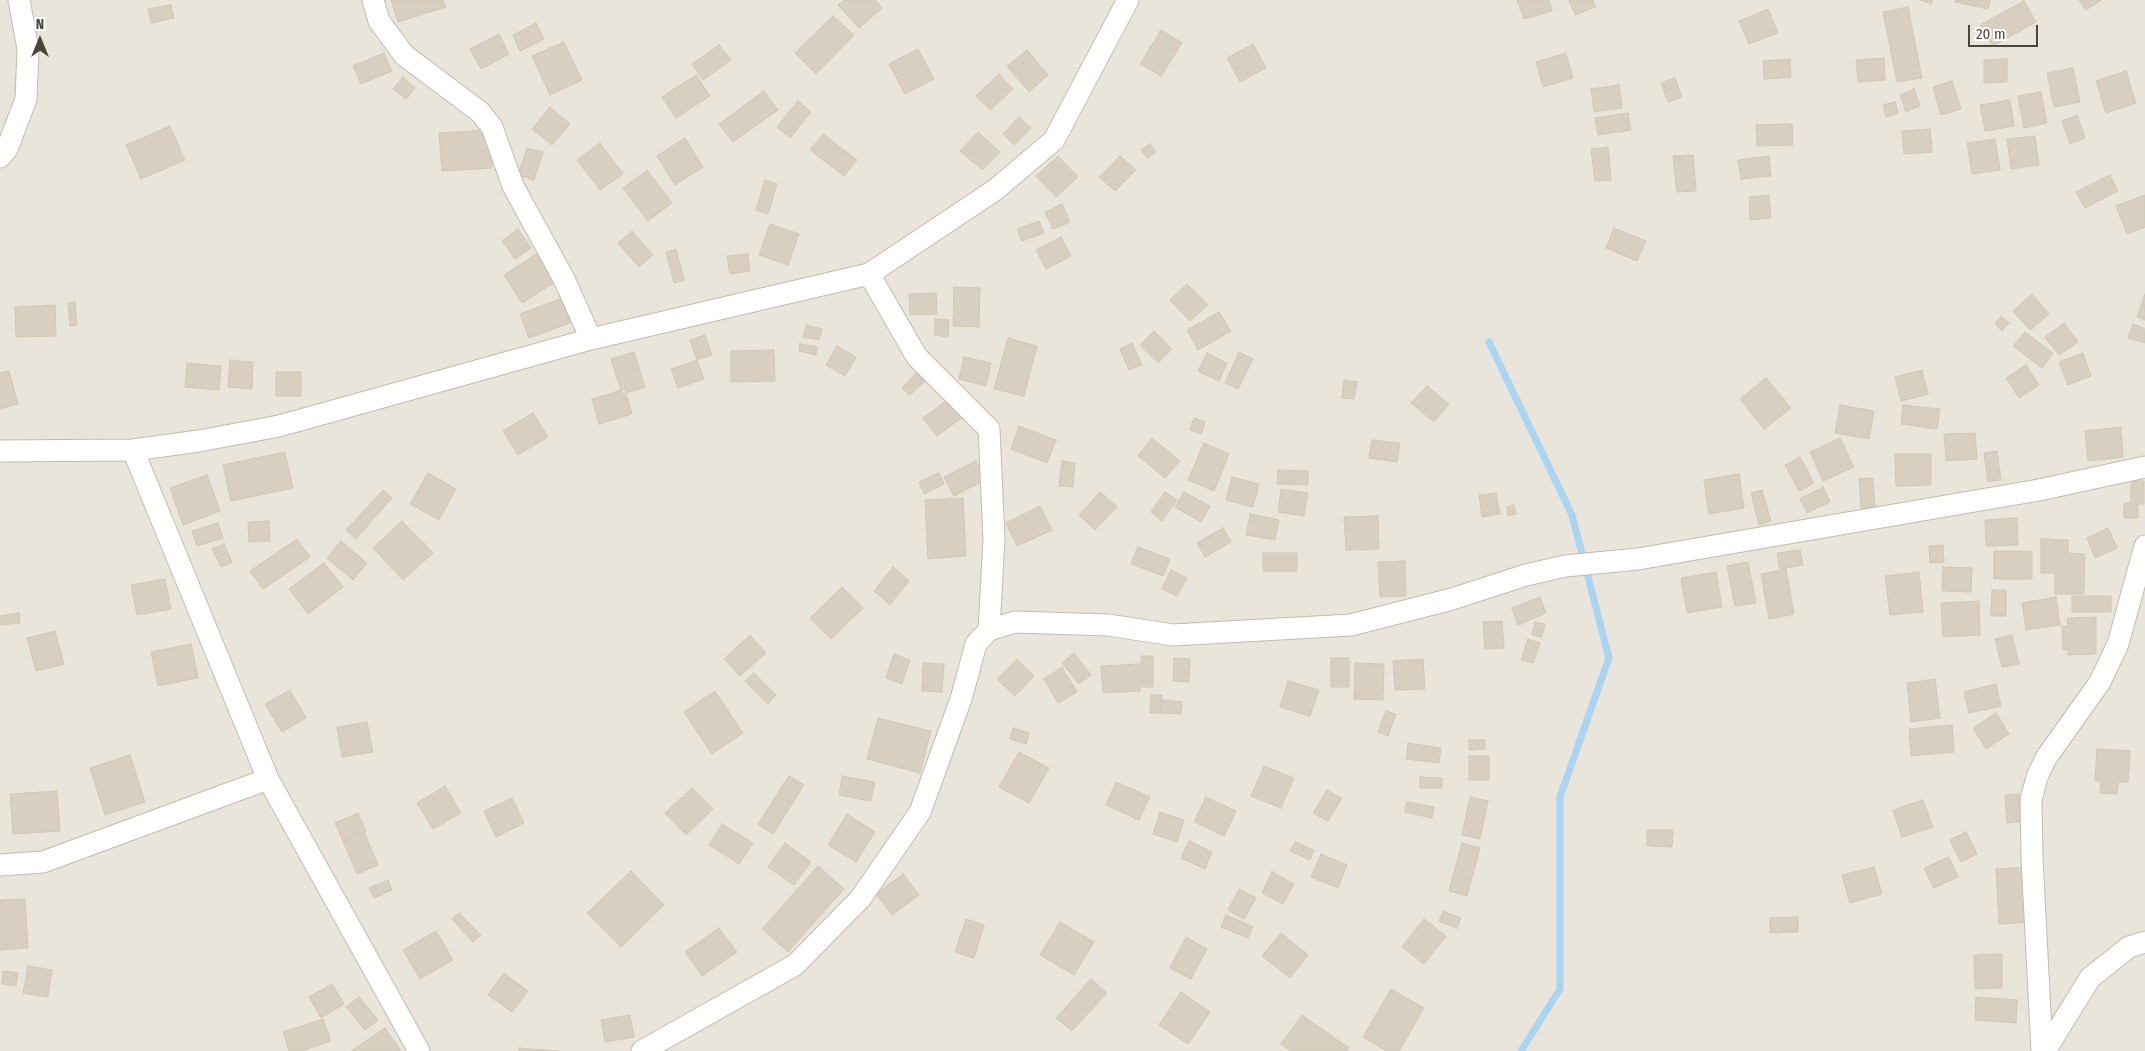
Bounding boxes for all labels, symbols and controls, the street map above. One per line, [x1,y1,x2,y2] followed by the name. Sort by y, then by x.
[15,15,65,65] north arrow
[1970,15,2040,47] scale bar
[36,16,44,33] text: N
[1976,25,2006,43] text: 20 m

